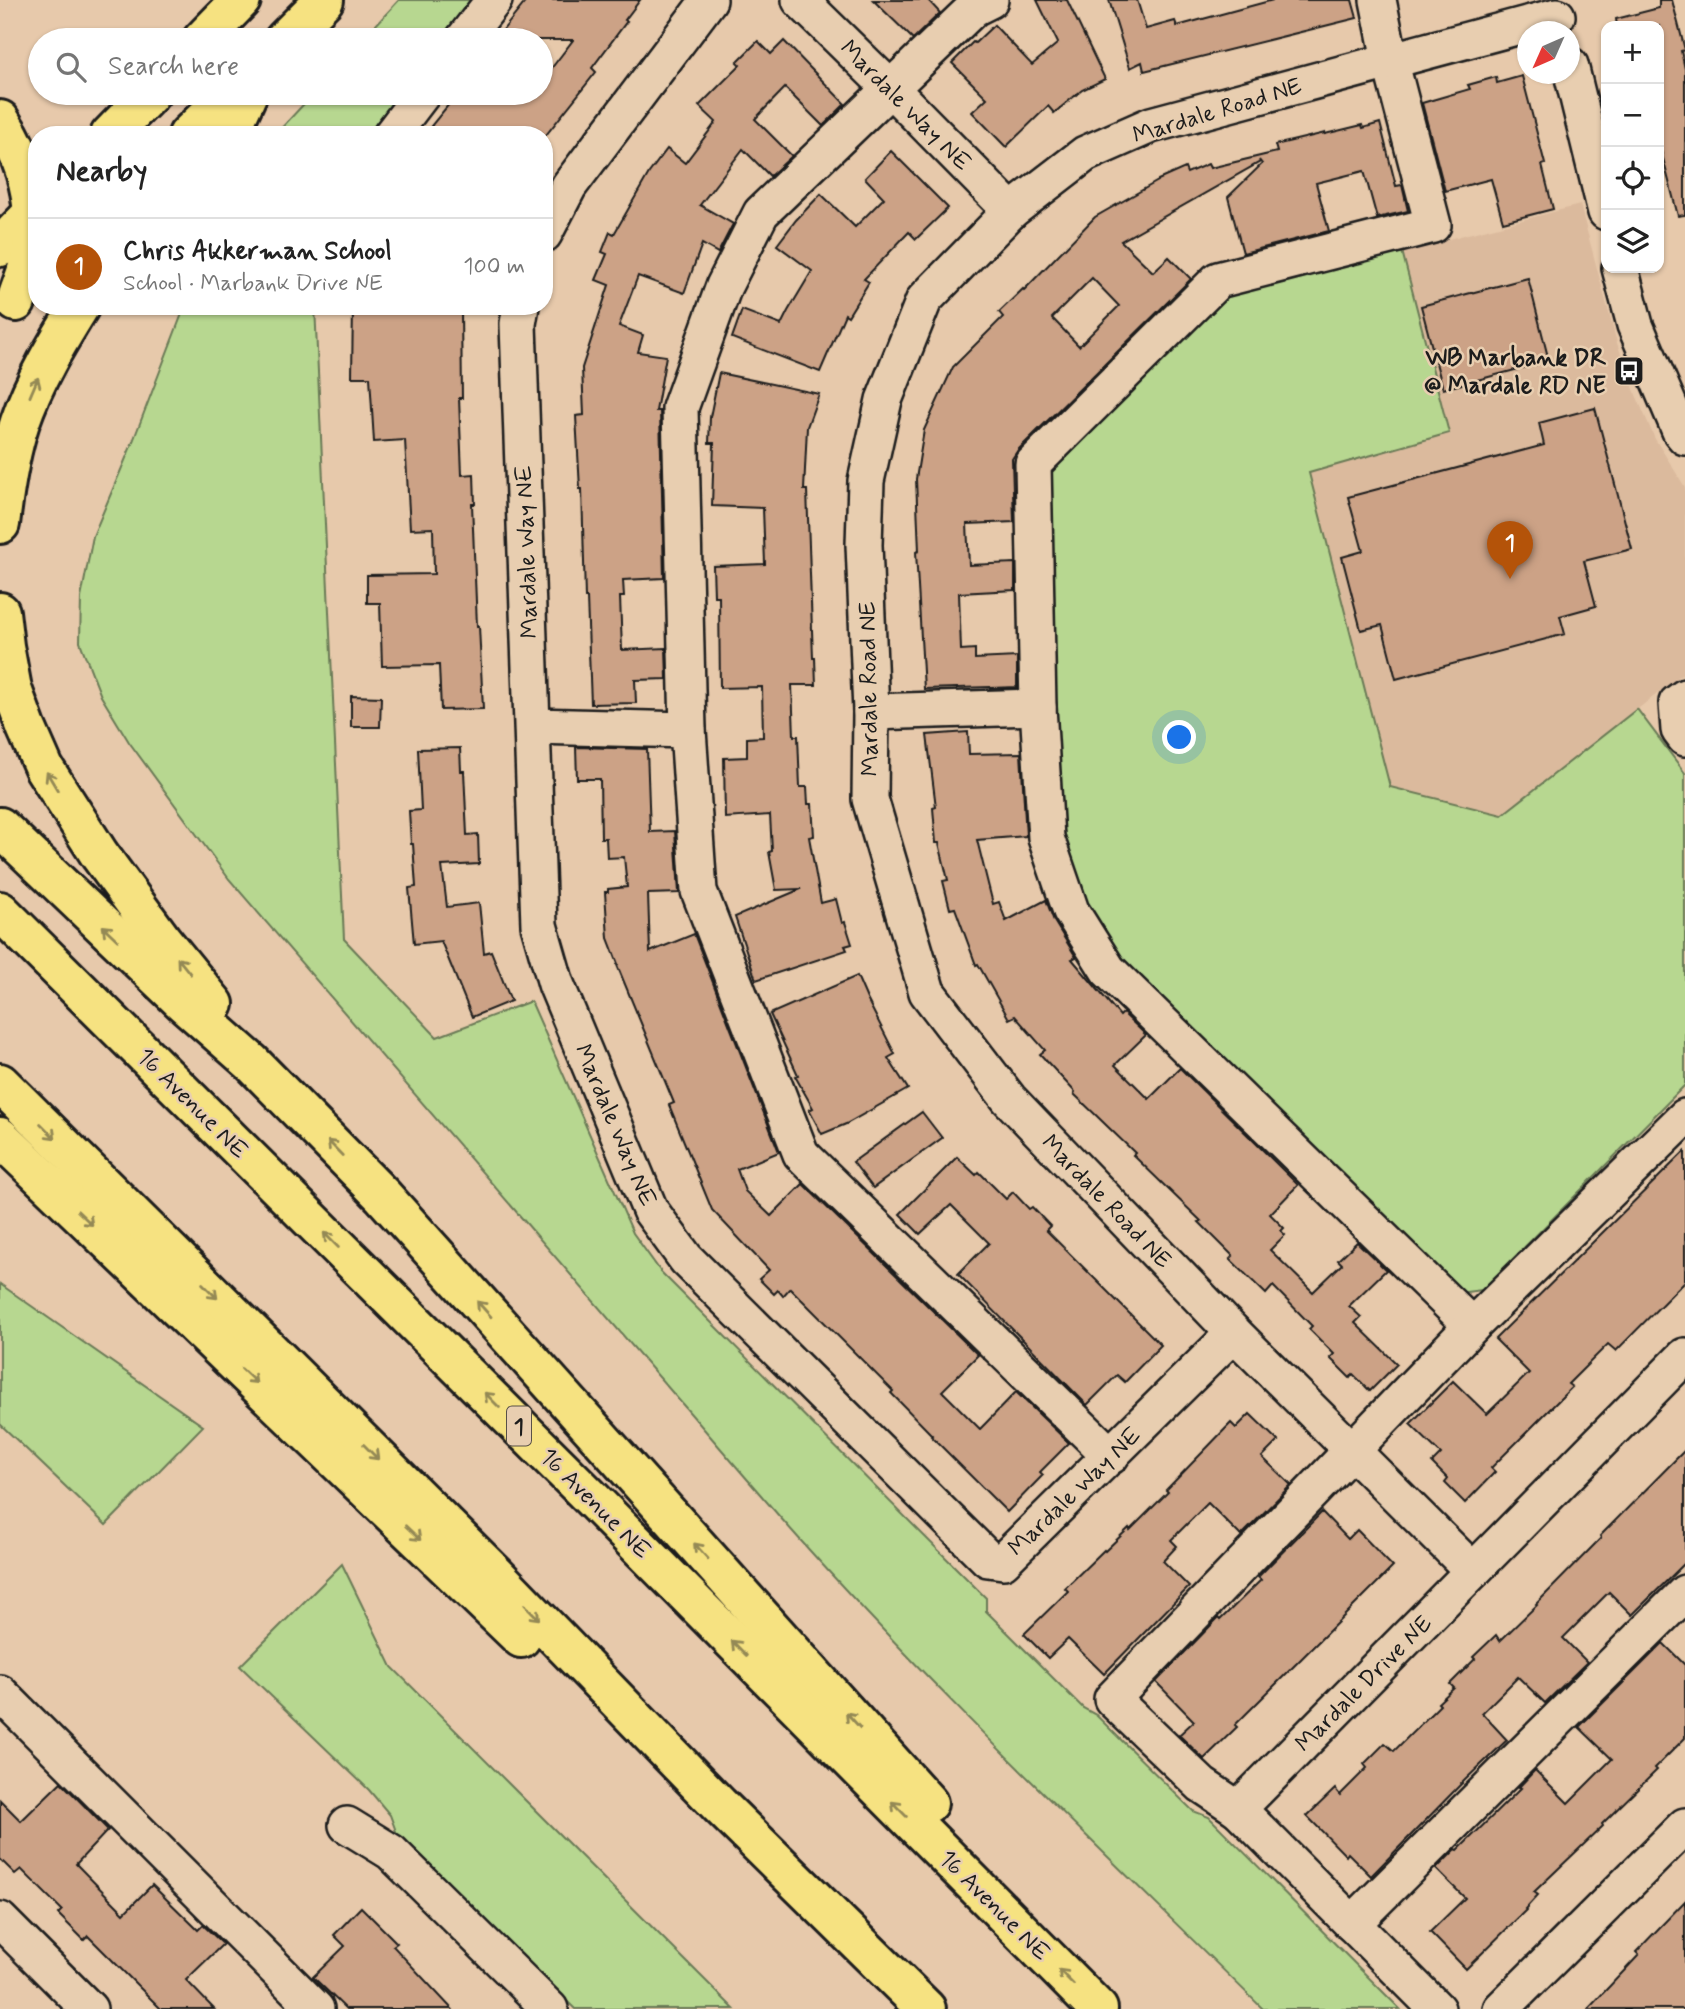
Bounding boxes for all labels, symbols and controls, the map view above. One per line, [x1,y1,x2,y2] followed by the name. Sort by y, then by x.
[1517,21,1580,84] north arrow
[1601,21,1664,273] map controls
[1601,21,1664,84] button: +
[28,28,553,105] search box
[833,34,977,178] street label: Mardale Way NE
[52,48,90,86] icon: search
[108,50,239,84] text: Search here
[1129,71,1306,152] street label: Mardale Road NE
[1601,84,1664,147] button: −
[1601,147,1664,210] button: locate
[56,152,147,191] text: Nearby
[1601,210,1664,273] button: layers
[123,235,392,269] text: Chris Akkerman School
[74,252,84,282] text: 1
[463,252,525,282] text: 100 m
[123,269,383,299] text: School · Marbank Drive NE
[1424,343,1606,402] place label: WB Marbank DR @ Mardale RD NE
[1612,354,1646,388] bus stop icon: WB Marbank DR @ Mardale RD NE
[28,377,41,399] one-way arrow
[509,465,546,639] street label: Mardale Way NE
[1487,521,1533,579] pin: 1
[852,601,887,777] street label: Mardale Road NE
[1162,720,1196,754] your location
[44,772,58,792] one-way arrow
[102,925,119,942] one-way arrow
[176,958,191,976] one-way arrow
[566,1040,663,1212] street label: Mardale Way NE
[130,1042,254,1166] street label: 16 Avenue NE
[40,1122,57,1139] one-way arrow
[1034,1128,1178,1276] street label: Mardale Road NE
[327,1140,344,1157] one-way arrow
[76,1210,93,1227] one-way arrow
[322,1231,339,1248] one-way arrow
[201,1283,218,1300] one-way arrow
[476,1300,492,1318] one-way arrow
[240,1367,257,1384] one-way arrow
[484,1391,501,1408] one-way arrow
[507,1406,531,1446] road number: 1
[1002,1421,1148,1564] street label: Mardale Way NE
[533,1442,657,1566] street label: 16 Avenue NE
[363,1443,380,1460] one-way arrow
[404,1525,421,1542] one-way arrow
[693,1543,710,1560] one-way arrow
[524,1604,541,1621] one-way arrow
[1289,1609,1439,1759] street label: Mardale Drive NE
[731,1639,748,1656] one-way arrow
[845,1712,862,1729] one-way arrow
[891,1801,908,1818] one-way arrow
[932,1844,1056,1968] street label: 16 Avenue NE
[1058,1969,1075,1986] one-way arrow

